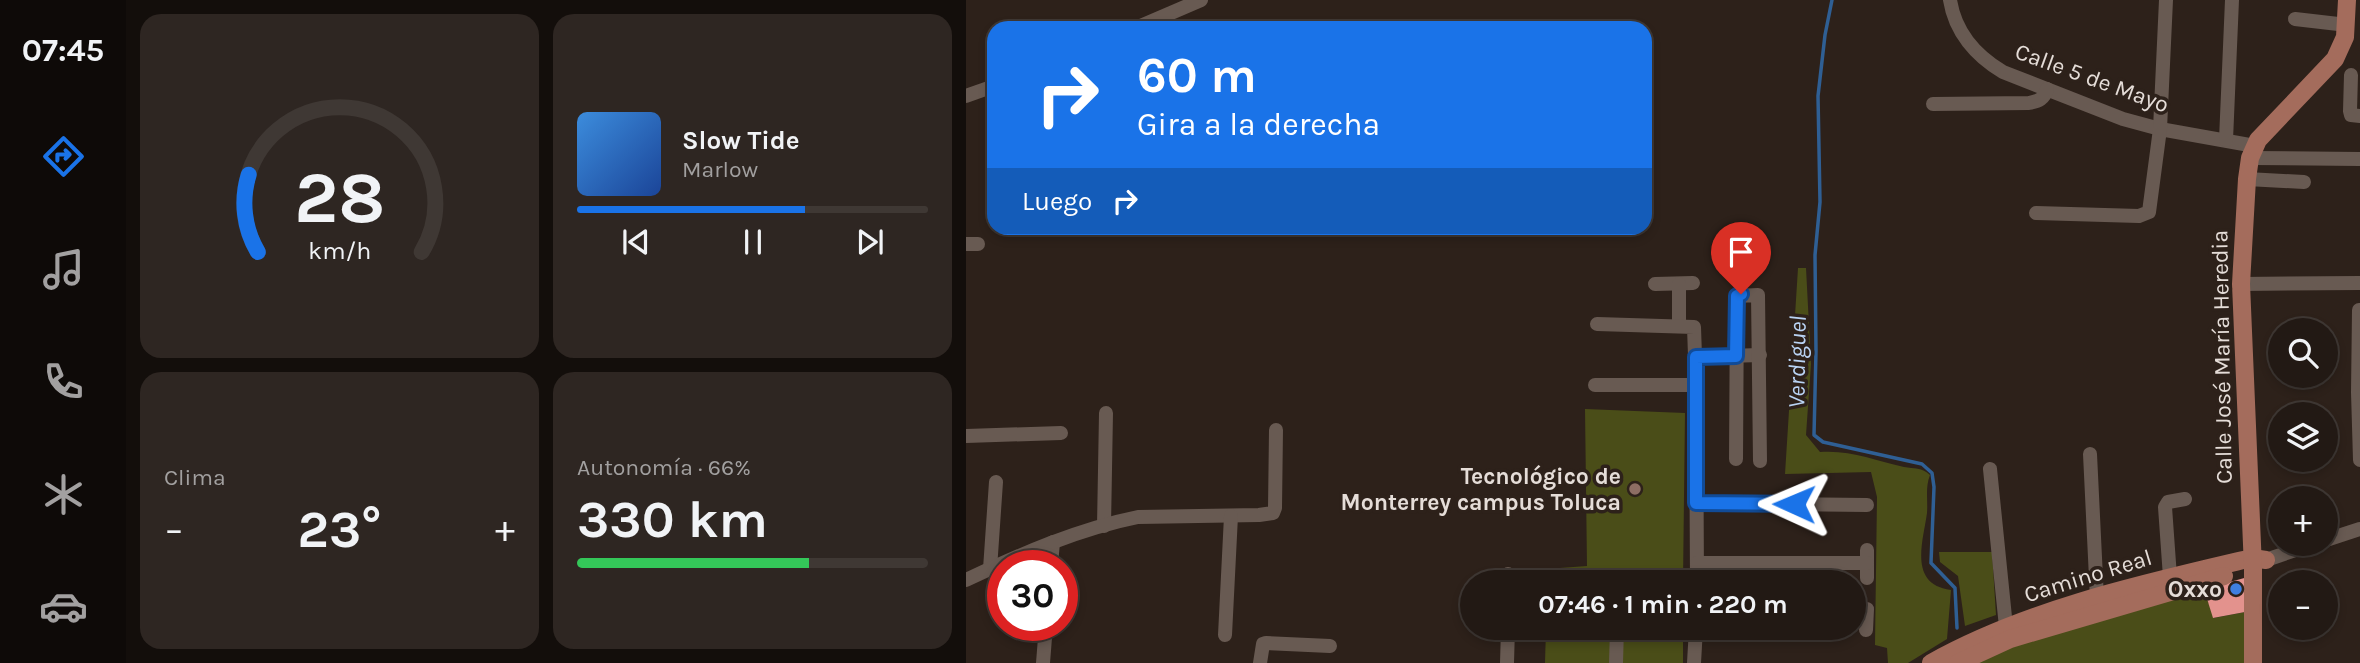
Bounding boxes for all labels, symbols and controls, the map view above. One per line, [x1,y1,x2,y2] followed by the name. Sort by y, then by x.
[22,32,104,69] text: 07:45
[2011,38,2173,118] street label: Calle 5 de Mayo
[1137,47,1257,104] text: 60 m
[1022,49,1113,140] icon: right
[1137,106,1380,143] text: Gira a la derecha
[682,125,800,156] text: Slow Tide
[39,132,88,181] icon: directions
[294,156,385,241] text: 28
[682,156,758,183] text: Marlow
[1106,182,1144,220] icon: right
[1022,186,1092,217] text: Luego
[1711,222,1771,294] pin
[617,223,655,261] icon: previous
[734,223,772,261] icon: pause
[851,223,889,261] icon: next
[2206,230,2238,484] street label: Calle José María Heredia
[1722,233,1760,271] icon: arrive
[308,236,371,265] text: km/h
[39,245,88,294] icon: music
[1782,315,1812,409] water label: Verdiguel
[2268,318,2338,640] map controls
[2268,318,2338,388] button: search
[39,357,88,406] icon: phone
[2268,402,2338,472] button: layers
[577,454,751,481] text: Autonomía · 66%
[1341,463,1621,516] place label: Tecnológico de Monterrey campus Toluca
[164,464,226,491] text: Clima
[1757,467,1831,541] position arrow
[39,470,88,519] icon: climate
[1627,481,1643,497] marker: Tecnológico de Monterrey campus Toluca
[2268,486,2338,556] button: +
[577,489,768,550] text: 330 km
[297,499,382,560] text: 23°
[164,507,184,552] text: −
[495,507,515,552] text: +
[2021,544,2155,608] street label: Camino Real
[987,550,1078,641] speed limit sign: 30
[2268,570,2338,640] button: −
[2168,576,2222,603] place label: Oxxo
[2228,581,2244,597] marker: Oxxo
[39,582,88,631] icon: car
[1538,589,1788,620] text: 07:46 · 1 min · 220 m

